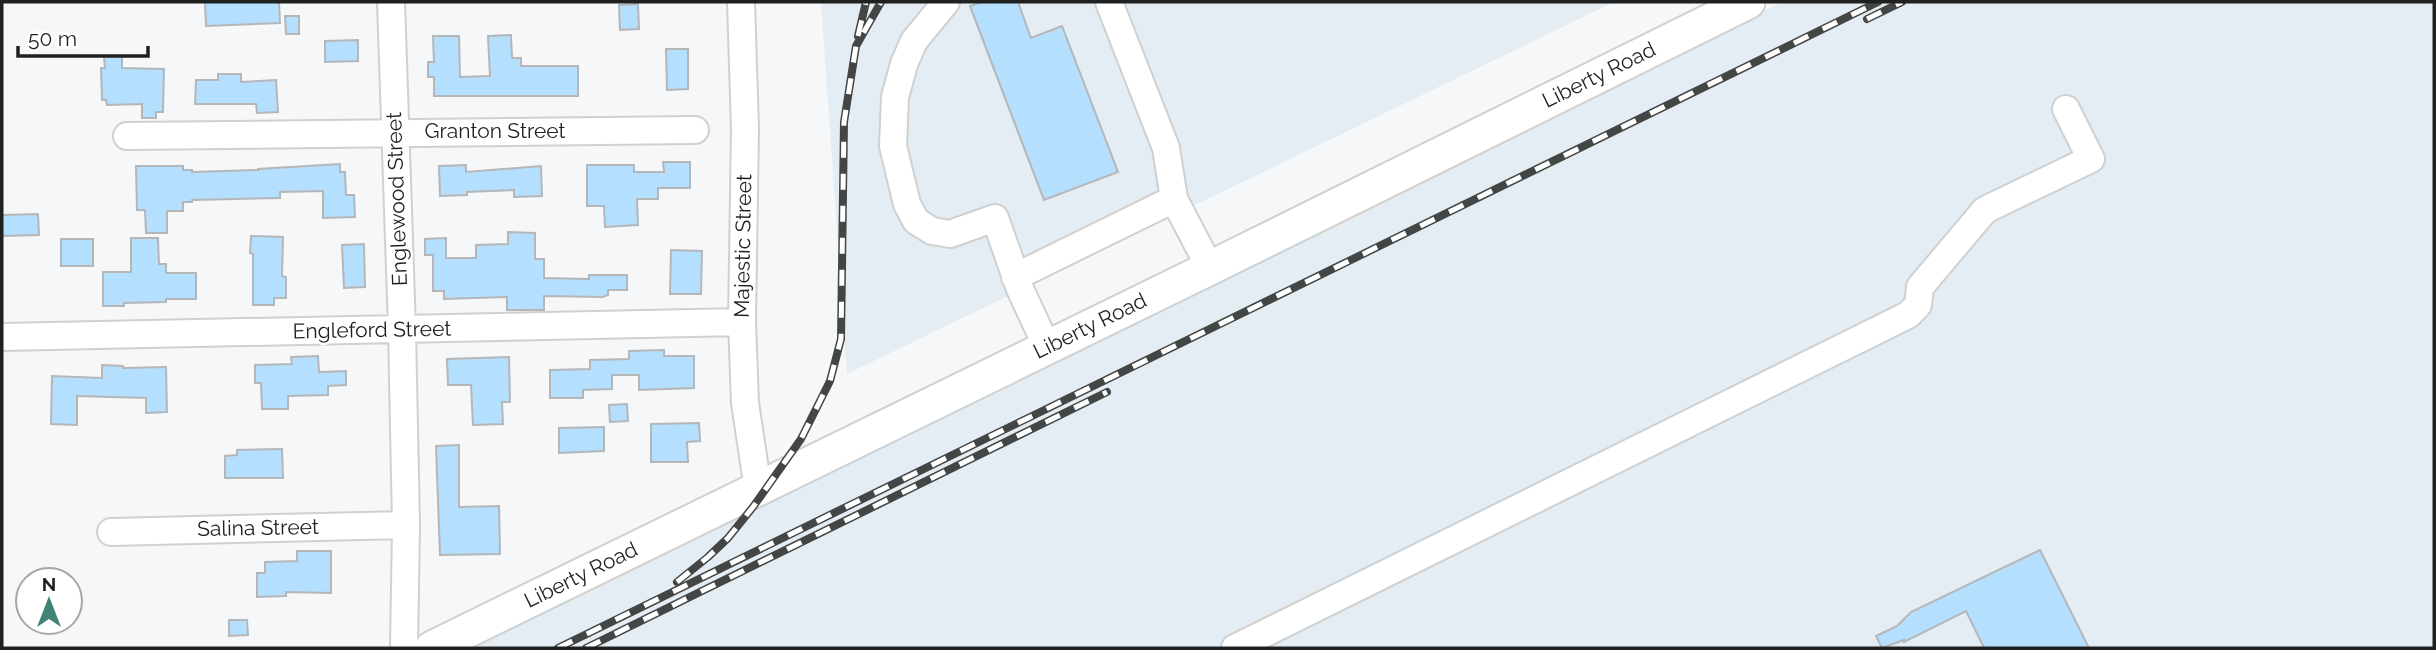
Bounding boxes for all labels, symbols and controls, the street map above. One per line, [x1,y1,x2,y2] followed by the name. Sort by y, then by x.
[18,14,147,58] scale bar
[28,26,77,51] text: 50 m
[1538,36,1660,113] street label: Liberty Road
[381,112,412,286] street label: Englewood Street
[424,118,566,143] street label: Granton Street
[729,174,756,318] street label: Majestic Street
[1029,287,1151,364] street label: Liberty Road
[292,316,452,343] street label: Engleford Street
[197,514,319,541] street label: Salina Street
[520,536,642,613] street label: Liberty Road
[14,566,84,636] north arrow
[42,573,56,595] text: N

